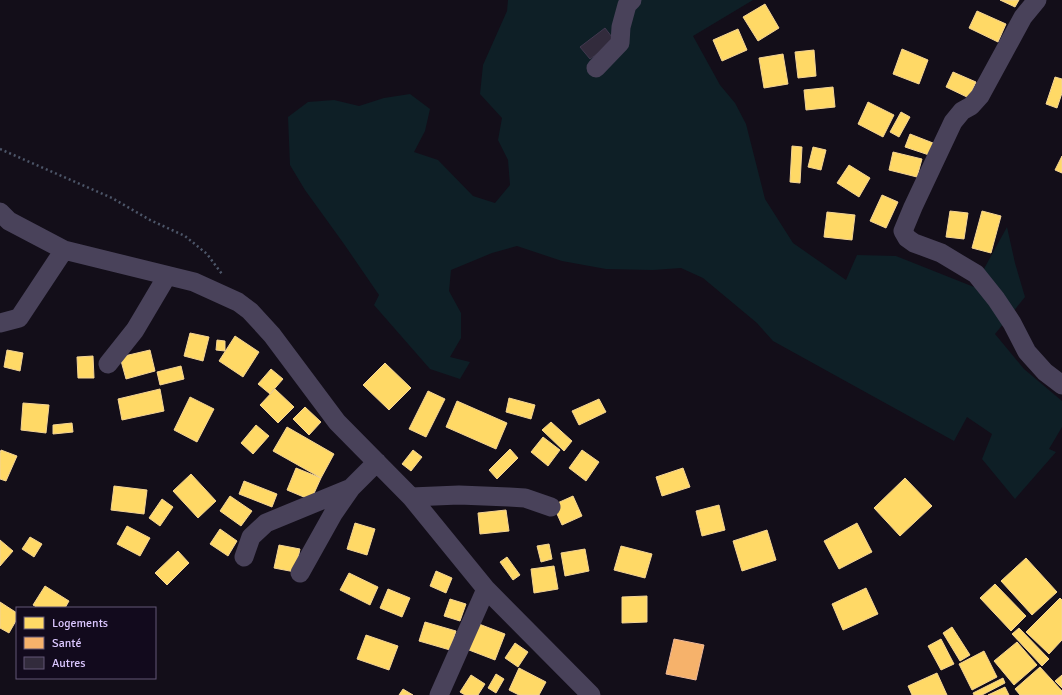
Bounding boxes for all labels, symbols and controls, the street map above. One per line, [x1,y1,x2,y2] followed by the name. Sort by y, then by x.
[16,607,156,679] legend
[52,616,108,631] text: Logements
[52,636,81,651] text: Santé
[52,656,85,671] text: Autres

